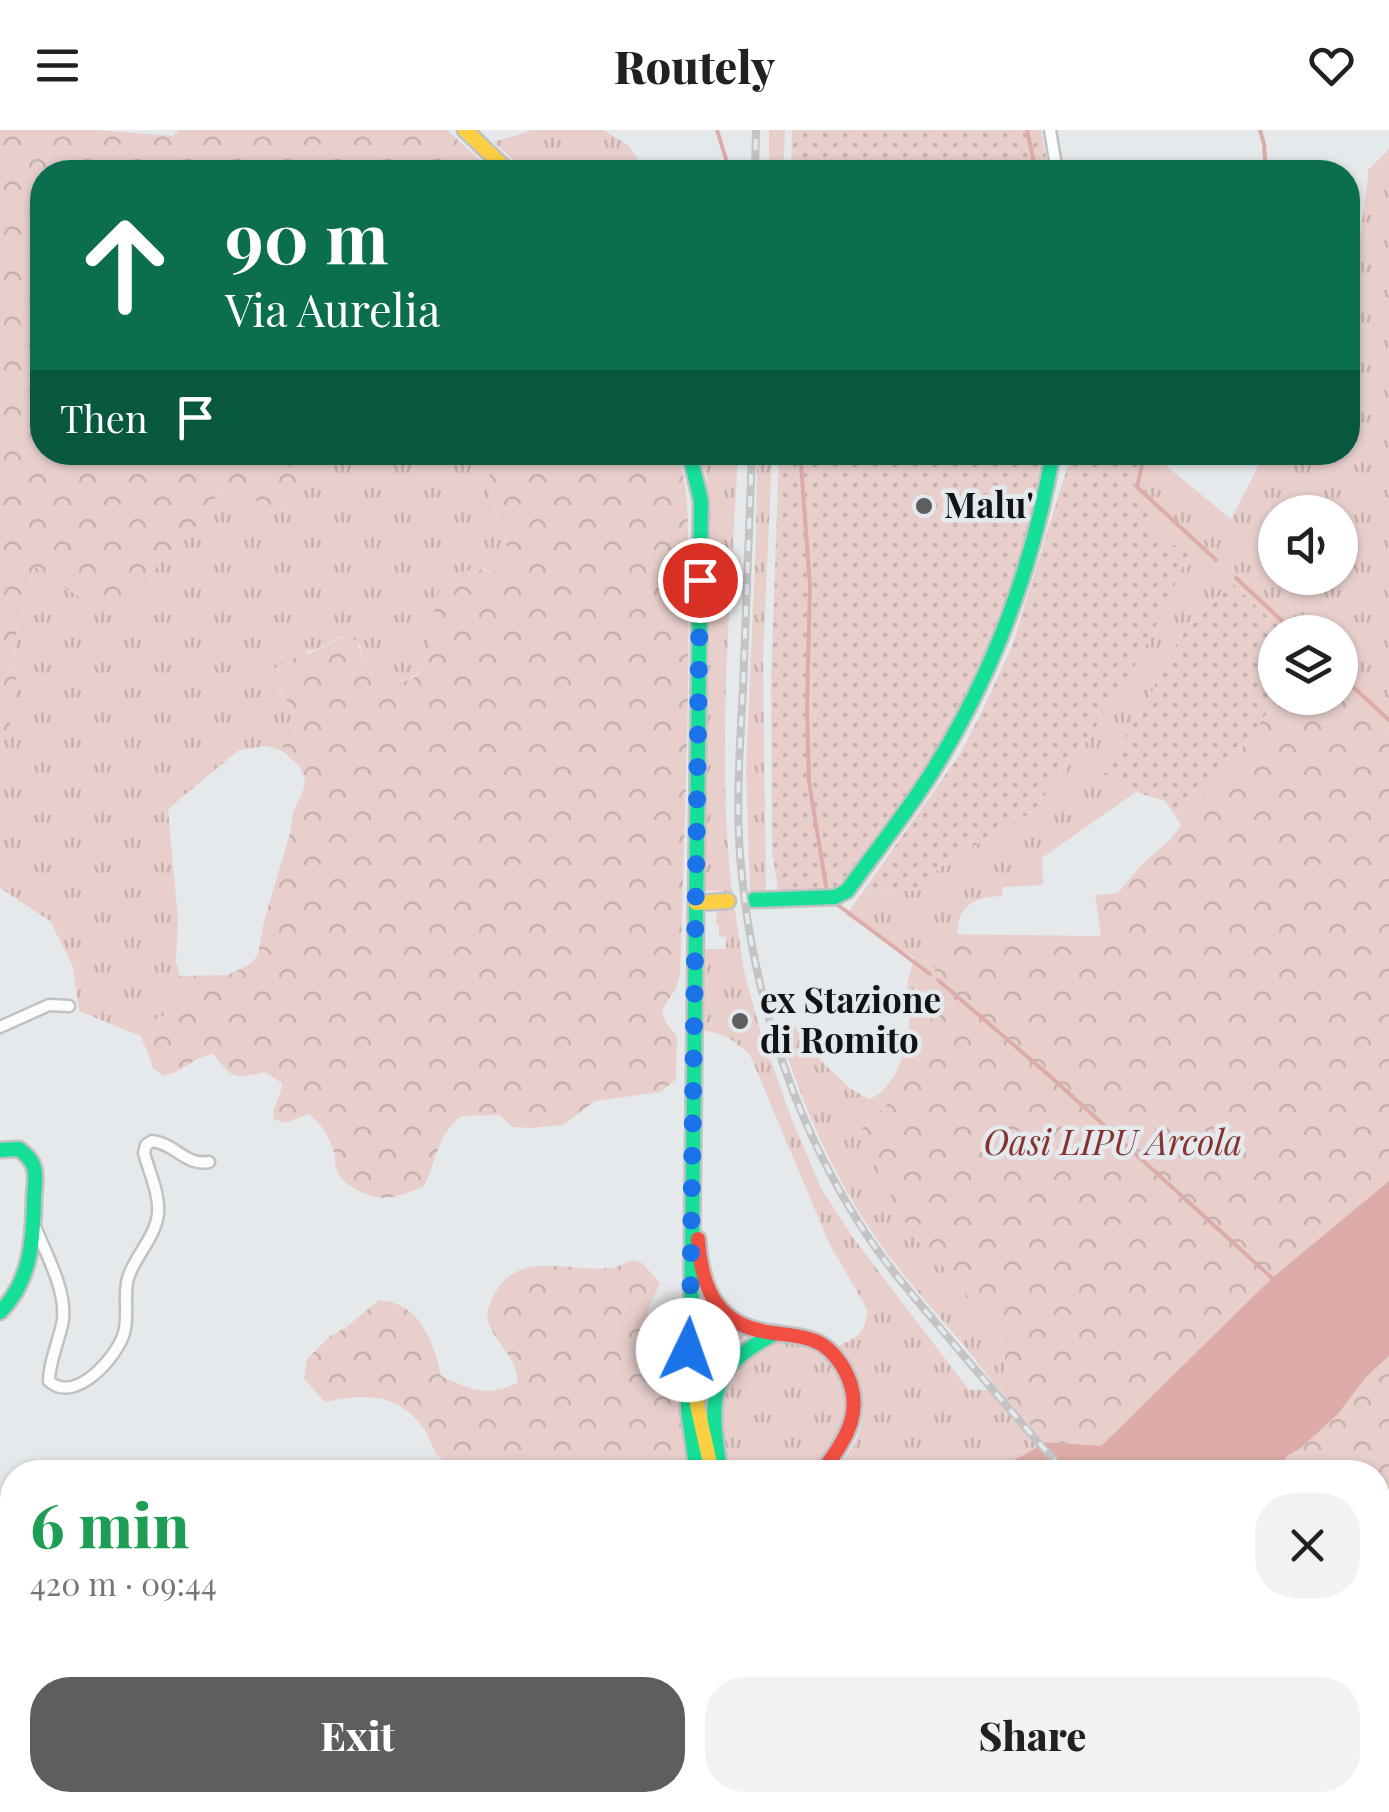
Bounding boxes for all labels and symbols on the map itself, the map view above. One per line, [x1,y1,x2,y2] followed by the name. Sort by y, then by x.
[944,480,1034,527] place label: Malu'
[913,495,935,517] marker: Malu'
[658,538,743,623] pin
[760,975,941,1062] place label: ex Stazione di Romito
[729,1010,751,1032] marker: ex Stazione di Romito
[984,1117,1242,1164] park label: Oasi LIPU Arcola
[636,1298,740,1402] position arrow

